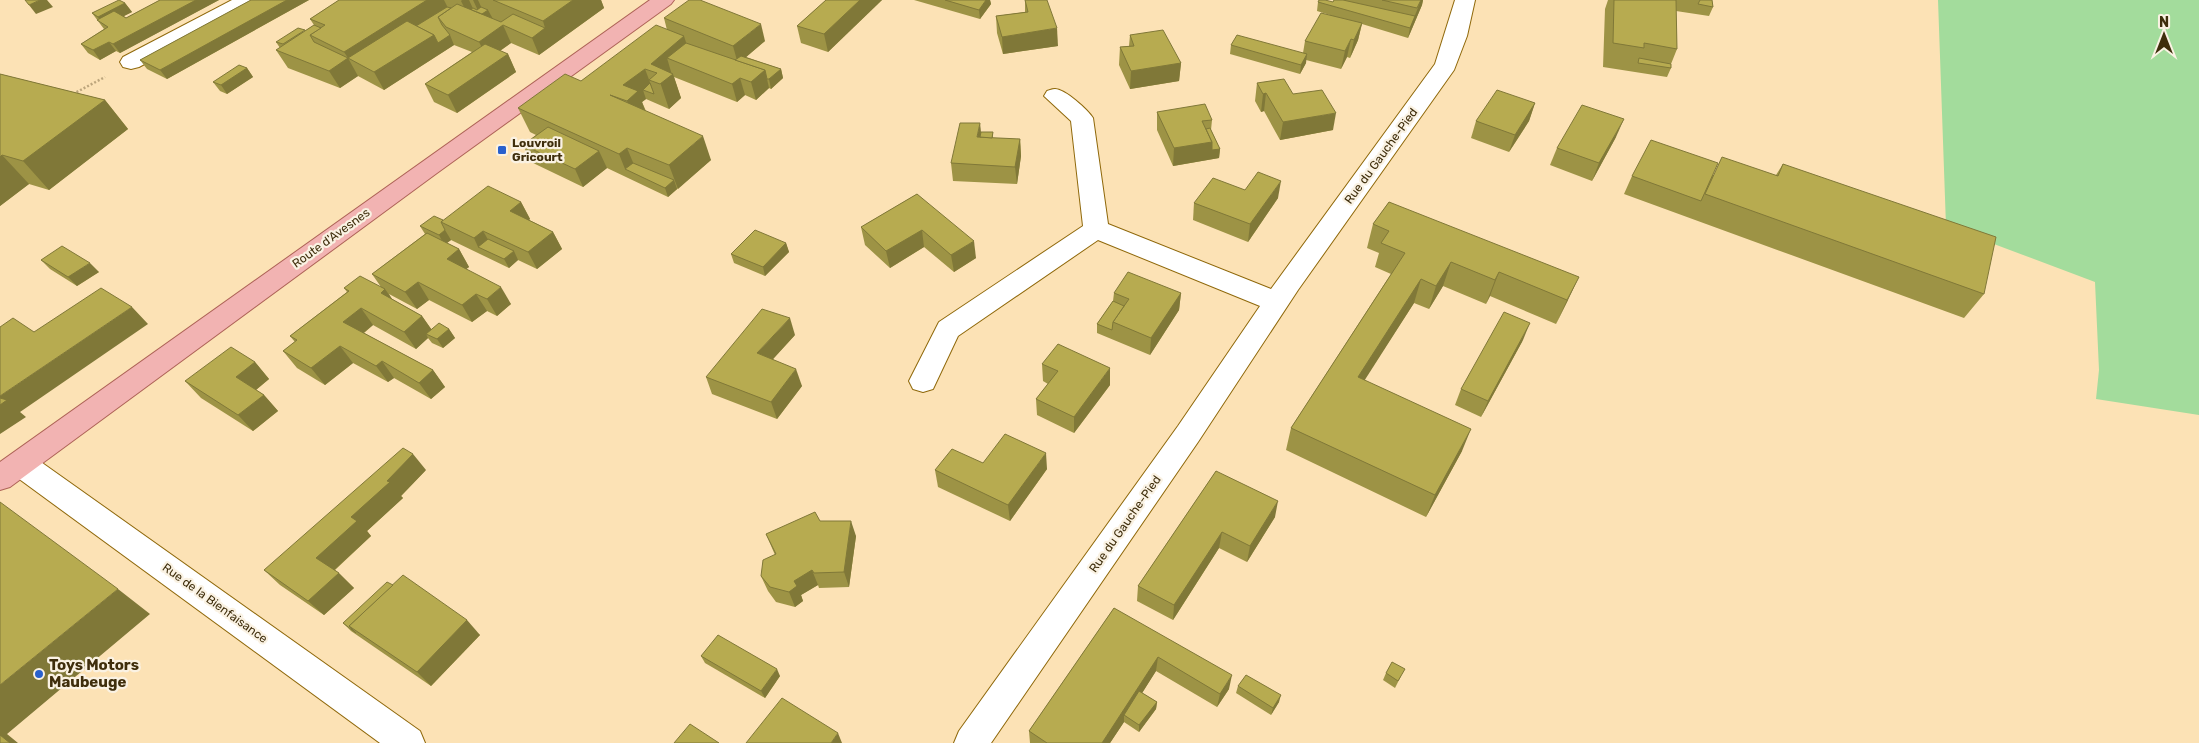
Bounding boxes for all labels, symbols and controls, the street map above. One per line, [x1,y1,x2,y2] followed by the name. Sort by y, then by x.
[2139,10,2189,60] north arrow
[2159,14,2169,31] text: N
[1342,105,1420,207] street label: Rue du Gauche-Pied
[512,136,563,164] place label: Louvroil Gricourt
[496,144,508,156] marker: Louvroil Gricourt
[290,205,372,271] street label: Route d'Avesnes
[1086,473,1164,575] street label: Rue du Gauche-Pied
[160,560,270,646] street label: Rue de la Bienfaisance
[49,656,139,691] place label: Toys Motors Maubeuge
[33,668,45,680] marker: Toys Motors Maubeuge

